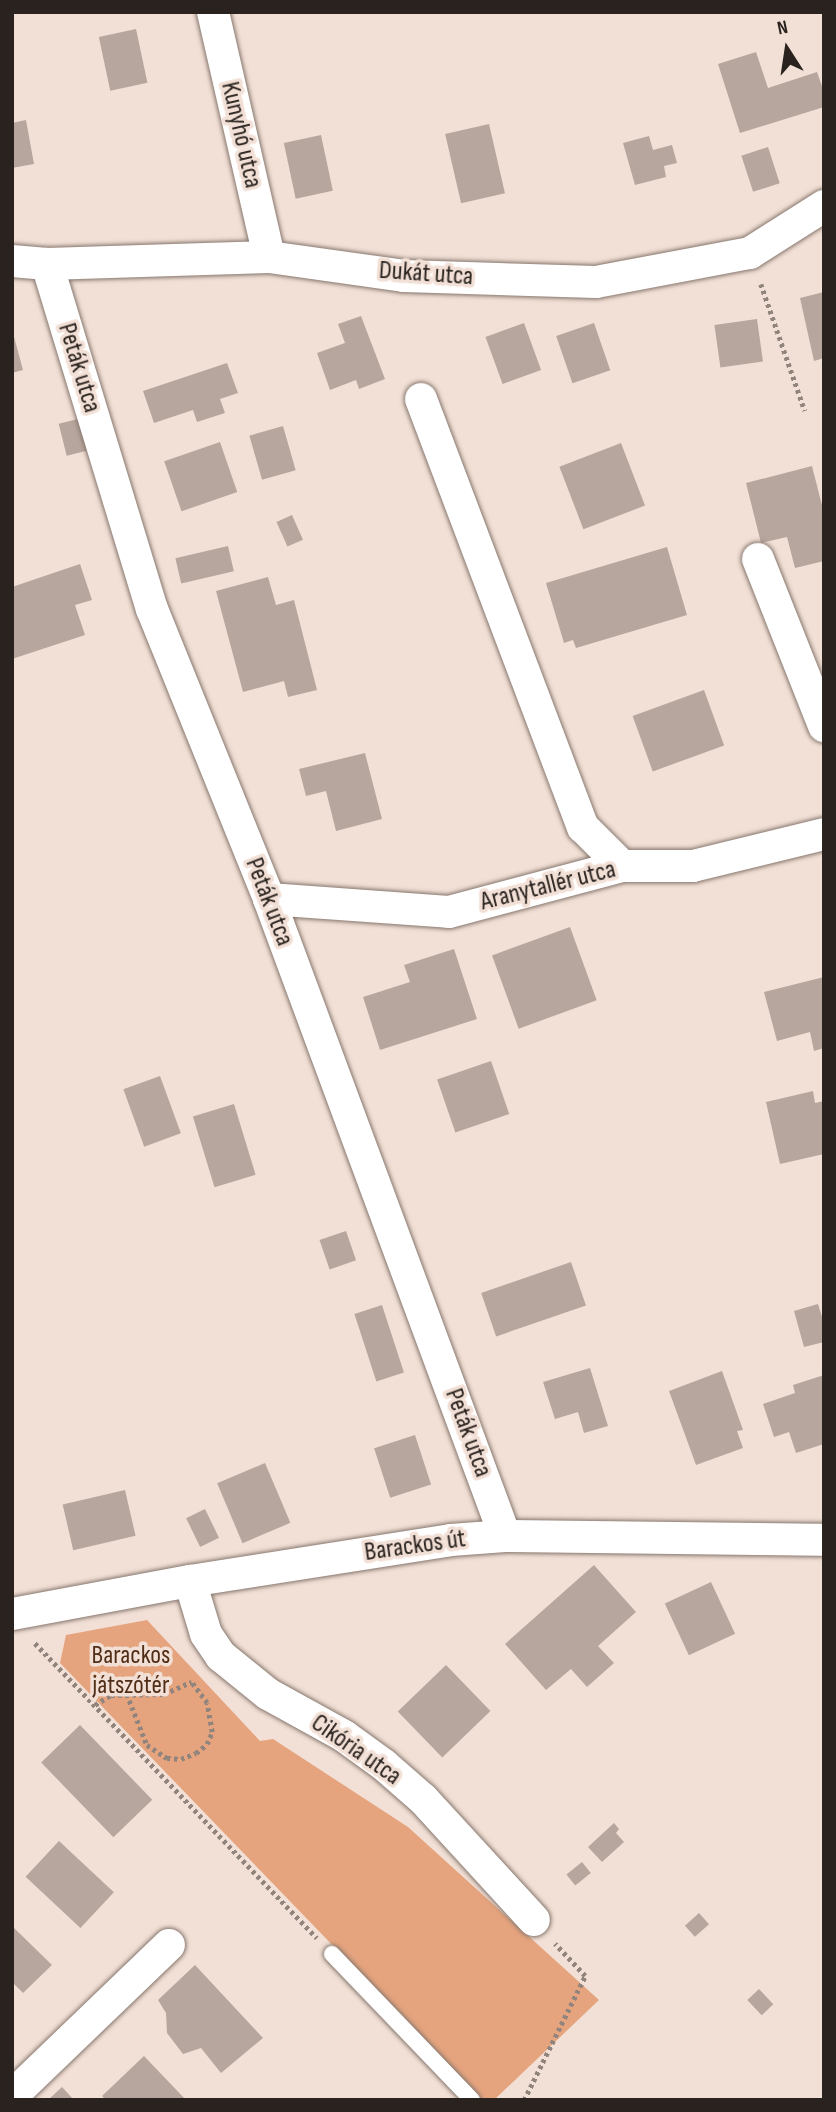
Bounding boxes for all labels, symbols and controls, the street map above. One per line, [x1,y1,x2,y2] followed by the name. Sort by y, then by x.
[752,14,822,84] north arrow
[775,16,790,40] text: N
[214,79,268,191] street label: Kunyhó utca
[378,255,474,293] street label: Dukát utca
[51,320,107,416] street label: Peták utca
[238,854,300,950] street label: Peták utca
[477,854,619,918] street label: Aranytallér utca
[438,1384,498,1482] street label: Peták utca
[362,1523,468,1569] street label: Barackos út
[92,1640,170,1702] park label: Barackos játszótér
[305,1708,407,1792] street label: Cikória utca

